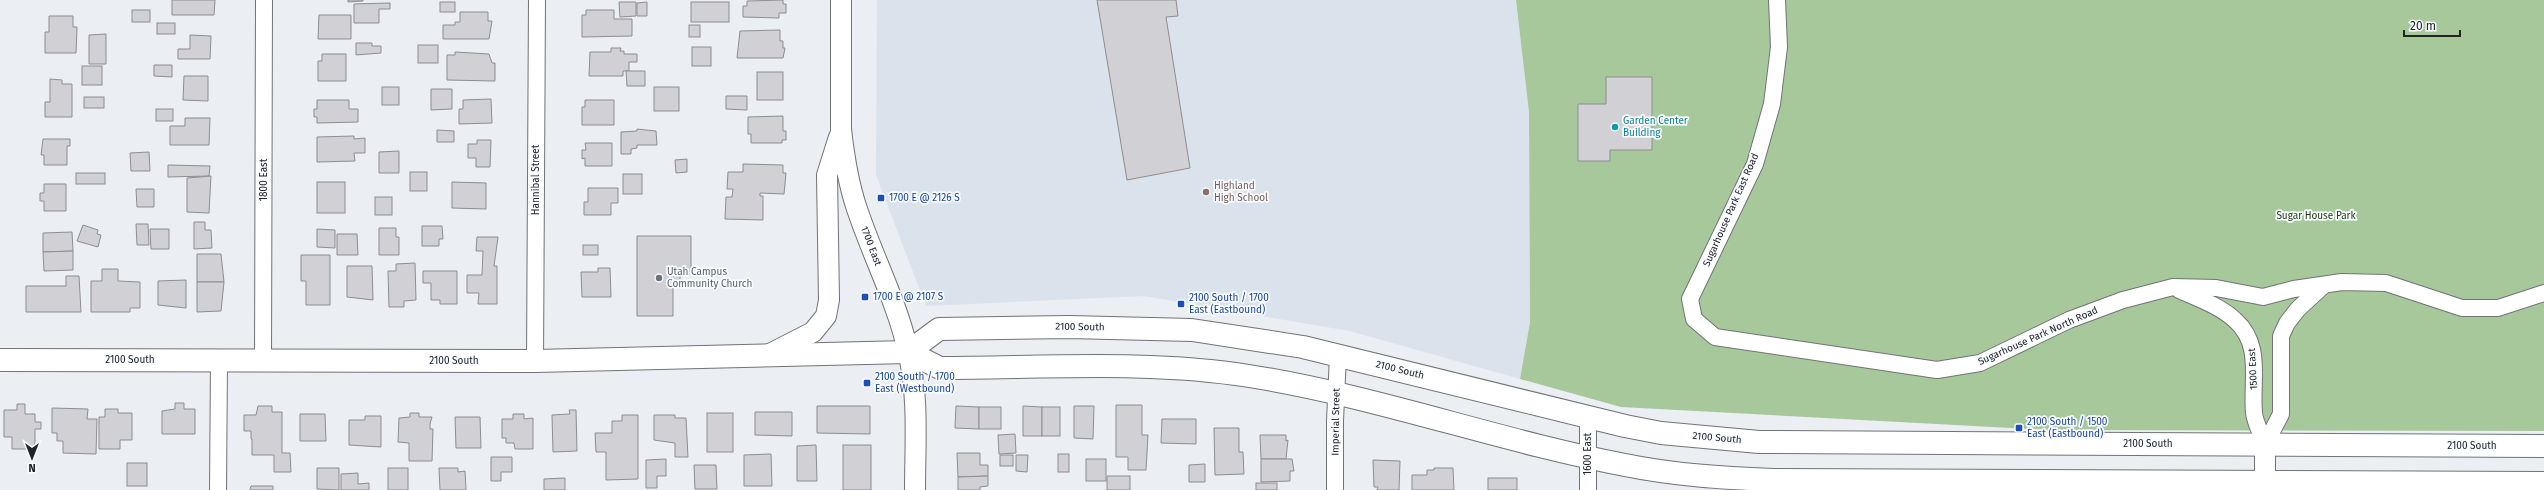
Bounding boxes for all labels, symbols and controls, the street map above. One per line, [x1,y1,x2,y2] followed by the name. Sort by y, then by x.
[2404,12,2460,38] scale bar
[2410,19,2436,33] text: 20 m
[1623,115,1688,139] place label: Garden Center Building
[1610,122,1620,132] marker: Garden Center Building
[530,144,542,215] street label: Hannibal Street
[1701,151,1761,269] street label: Sugarhouse Park East Road
[258,158,270,201] street label: 1800 East
[1214,180,1268,204] place label: Highland High School
[1201,187,1211,197] marker: Highland High School
[889,192,960,204] place label: 1700 E @ 2126 S
[876,193,886,203] marker: 1700 E @ 2126 S
[2276,210,2356,222] park label: Sugar House Park
[858,225,884,268] street label: 1700 East
[667,266,752,290] place label: Utah Campus Community Church
[654,273,664,283] marker: Utah Campus Community Church
[873,291,944,303] place label: 1700 E @ 2107 S
[860,292,870,302] marker: 1700 E @ 2107 S
[1189,292,1269,316] place label: 2100 South / 1700 East (Eastbound)
[1176,299,1186,309] marker: 2100 South / 1700 East (Eastbound)
[1976,304,2100,368] street label: Sugarhouse Park North Road
[1055,321,1105,333] street label: 2100 South
[2246,347,2260,390] street label: 1500 East
[105,354,155,366] street label: 2100 South
[429,355,479,367] street label: 2100 South
[1375,358,1425,382] street label: 2100 South
[875,371,955,395] place label: 2100 South / 1700 East (Westbound)
[862,378,872,388] marker: 2100 South / 1700 East (Westbound)
[1329,388,1343,456] street label: Imperial Street
[2027,416,2108,440] place label: 2100 South / 1500 East (Eastbound)
[2014,423,2024,433] marker: 2100 South / 1500 East (Eastbound)
[1692,430,1742,446] street label: 2100 South
[1582,432,1594,475] street label: 1600 East
[12,438,52,478] north arrow
[2123,438,2173,450] street label: 2100 South
[2447,440,2497,452] street label: 2100 South
[28,461,36,474] text: N

